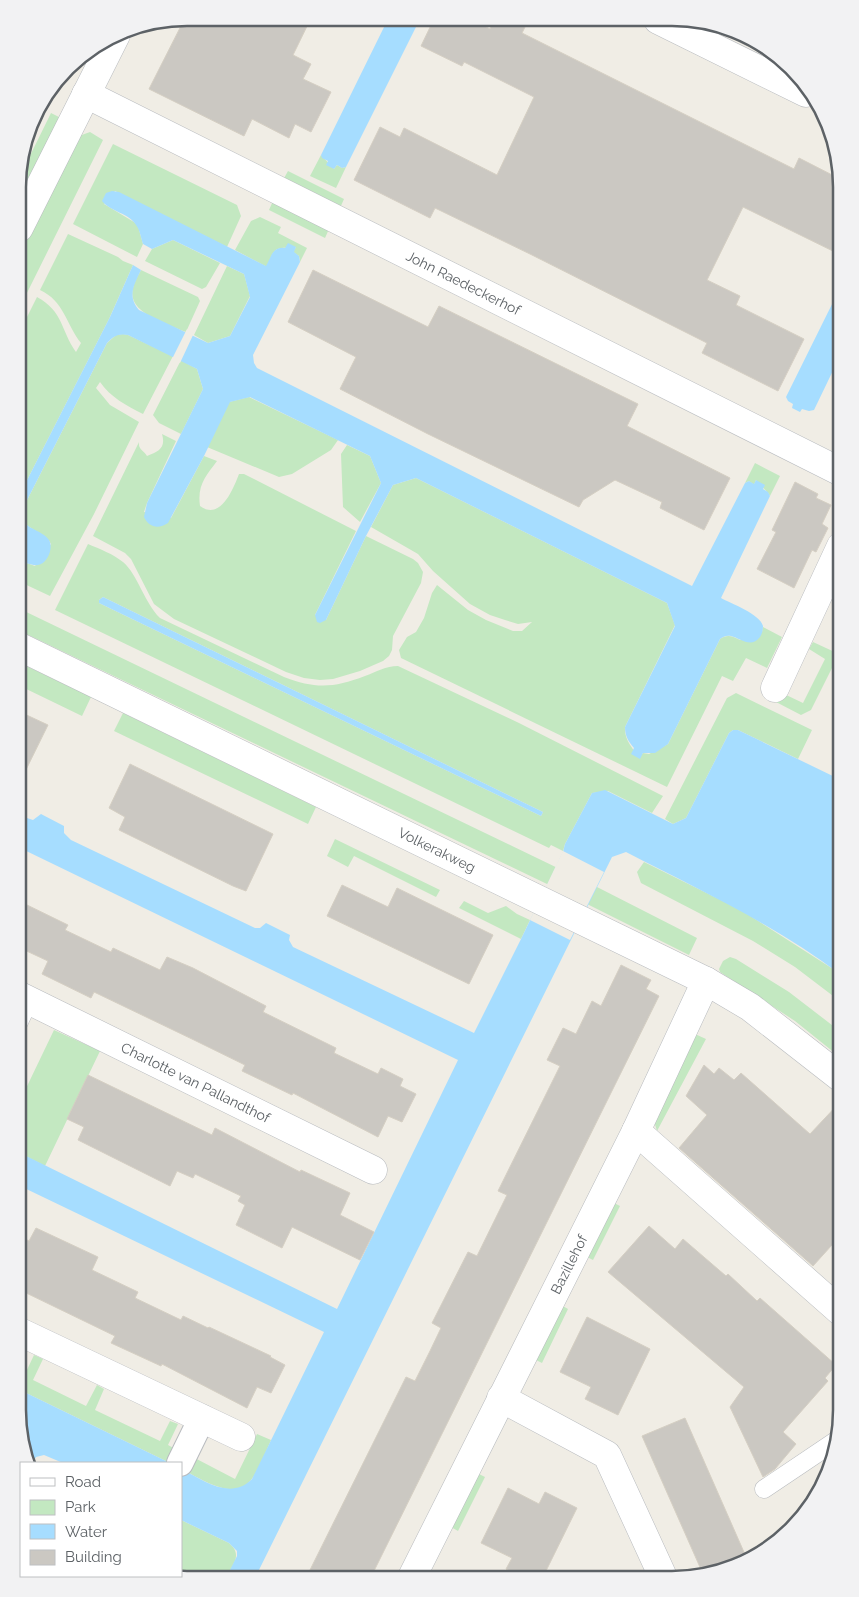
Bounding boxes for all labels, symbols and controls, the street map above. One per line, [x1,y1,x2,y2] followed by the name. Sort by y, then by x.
[404,248,524,319] street label: John Raedeckerhof
[396,824,478,876] street label: Volkerakweg
[119,1039,274,1127] street label: Charlotte van Pallandthof
[548,1231,591,1297] street label: Bazillehof
[20,1462,182,1577] legend
[65,1473,101,1491] text: Road
[65,1498,96,1516] text: Park
[65,1523,108,1541] text: Water
[65,1548,122,1566] text: Building

